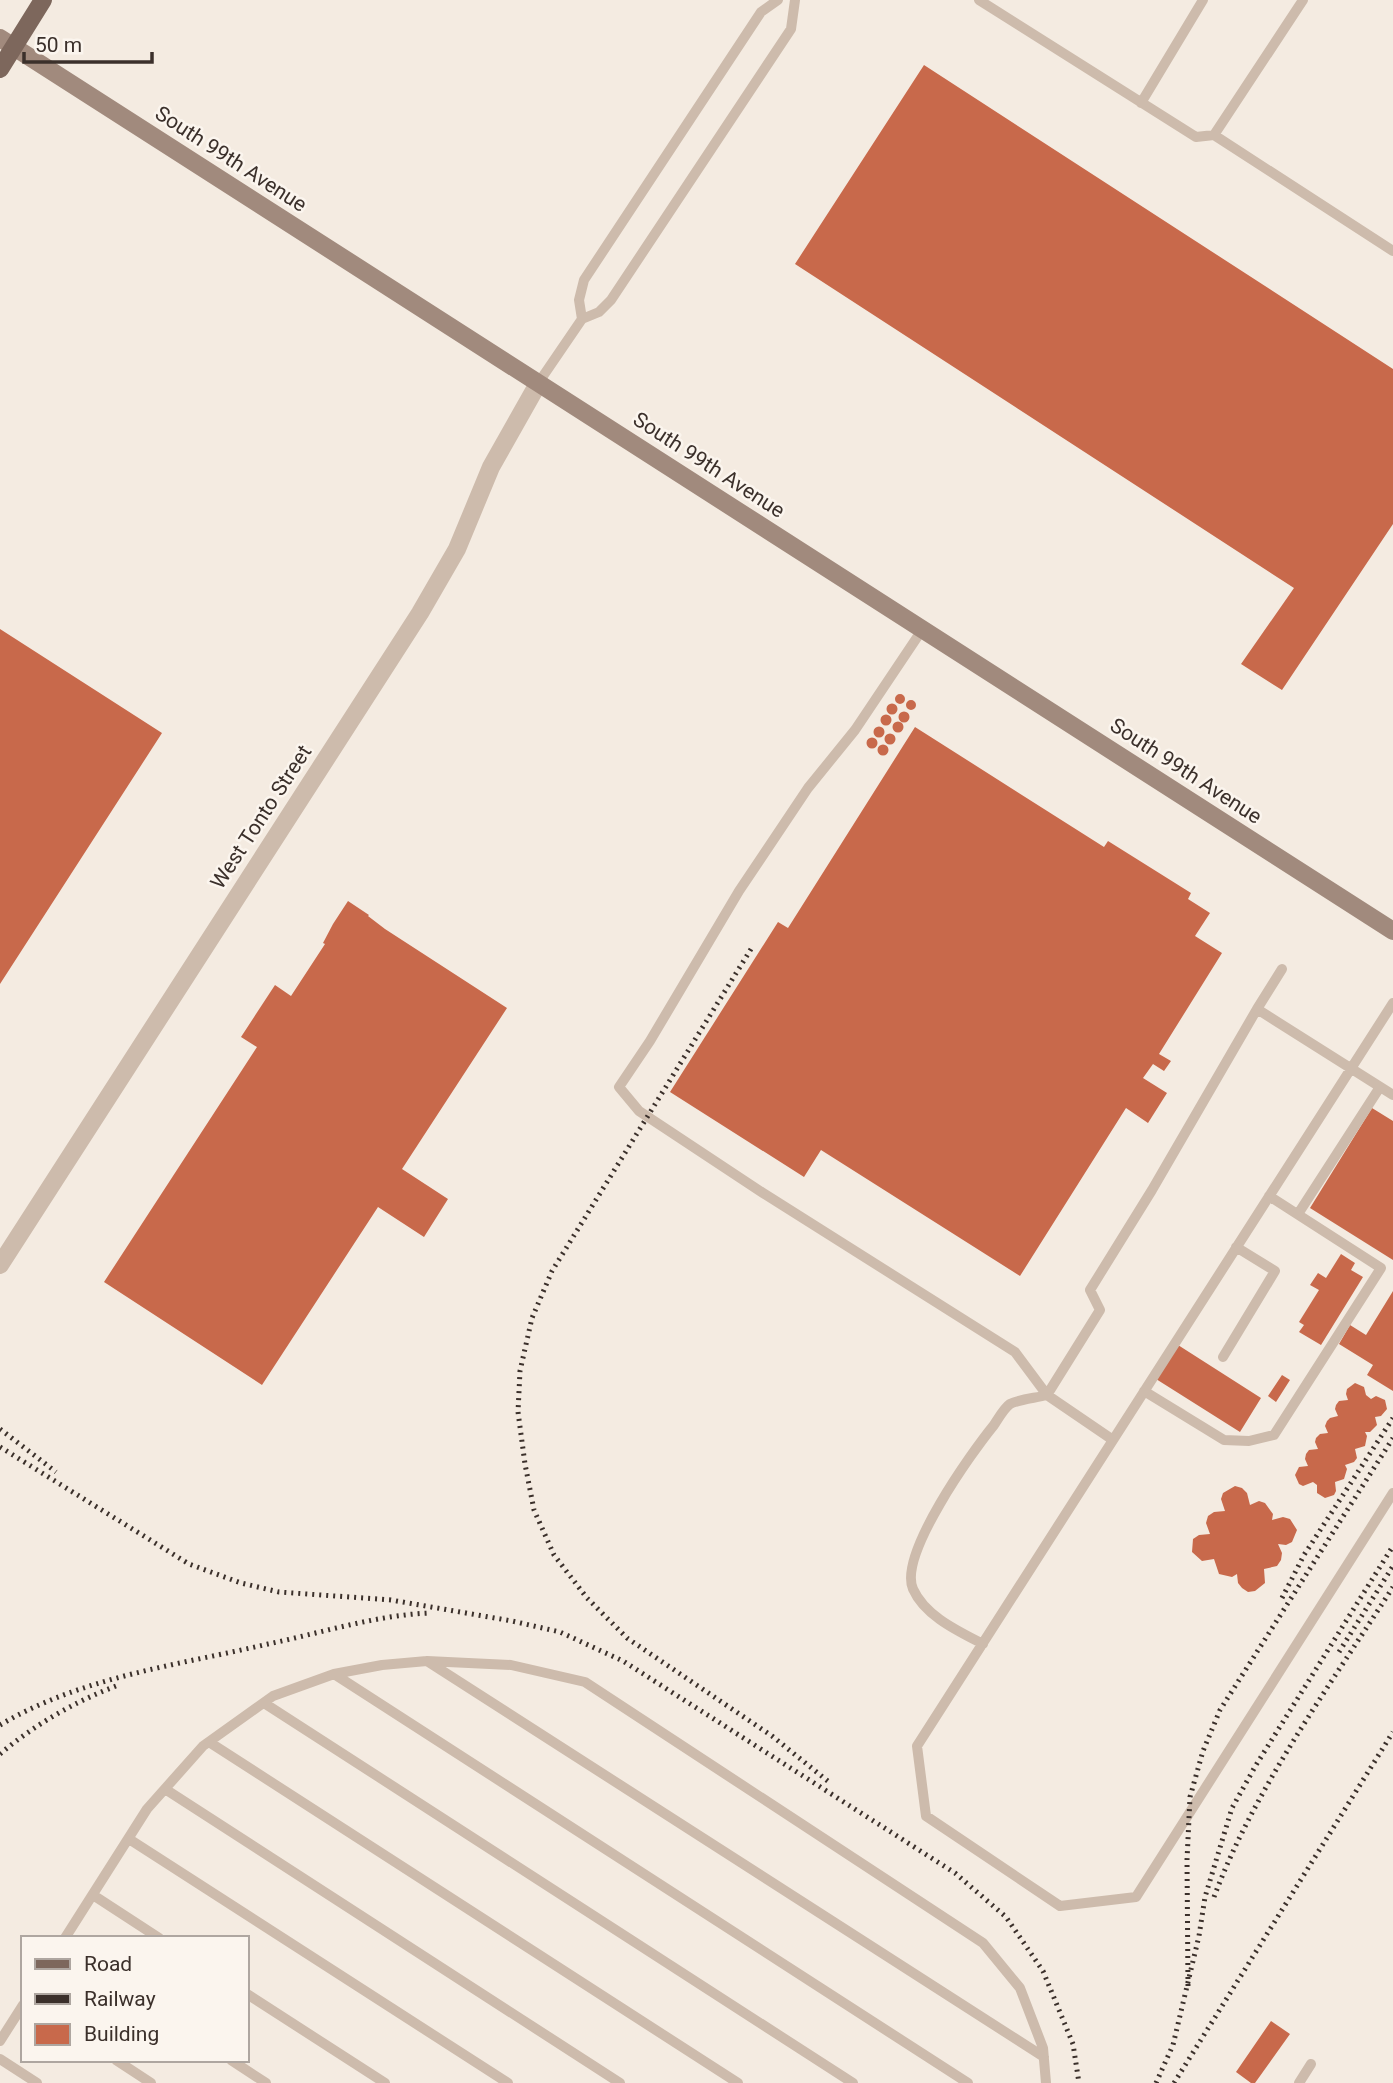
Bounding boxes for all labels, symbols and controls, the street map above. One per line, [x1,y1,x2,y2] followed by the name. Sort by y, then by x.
[24,21,152,65] scale bar
[35,33,82,57] text: 50 m
[151,101,311,217] street label: South 99th Avenue
[629,407,789,523] street label: South 99th Avenue
[1106,713,1266,829] street label: South 99th Avenue
[206,741,316,893] street label: West Tonto Street
[21,1936,248,2062] legend
[84,1952,132,1976] text: Road
[84,1987,156,2011] text: Railway
[84,2022,159,2046] text: Building

